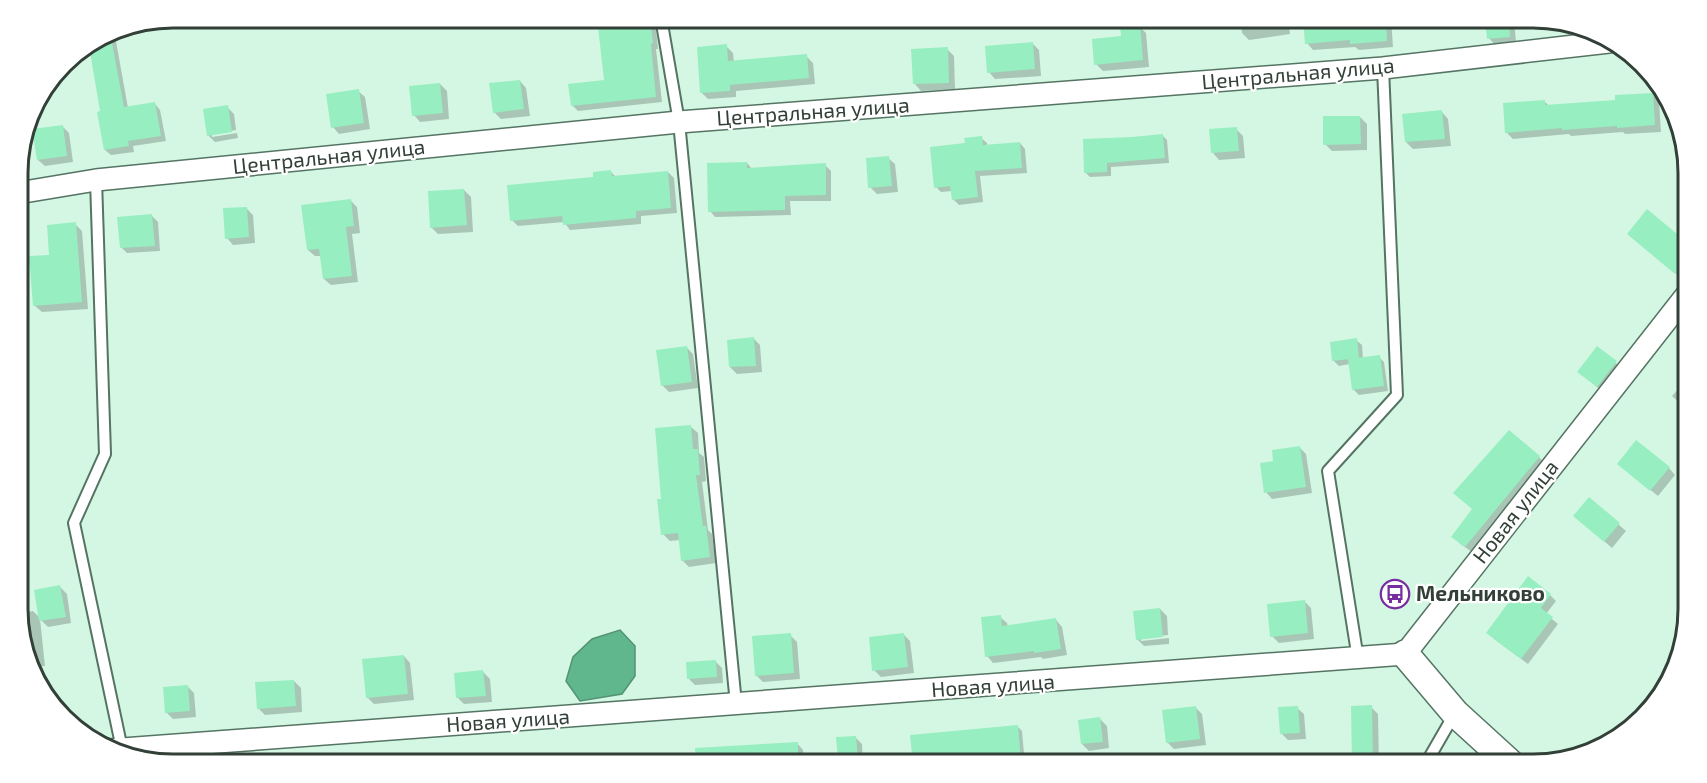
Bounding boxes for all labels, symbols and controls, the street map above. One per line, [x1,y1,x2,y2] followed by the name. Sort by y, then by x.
[1200,52,1395,94] street label: Центральная улица
[716,91,910,131] street label: Центральная улица
[231,133,426,179] street label: Центральная улица
[1467,455,1564,568] street label: Новая улица
[1379,578,1411,610] bus stop icon: Мельниково
[1416,580,1545,605] place label: Мельниково
[930,668,1056,702] street label: Новая улица
[445,703,571,737] street label: Новая улица

